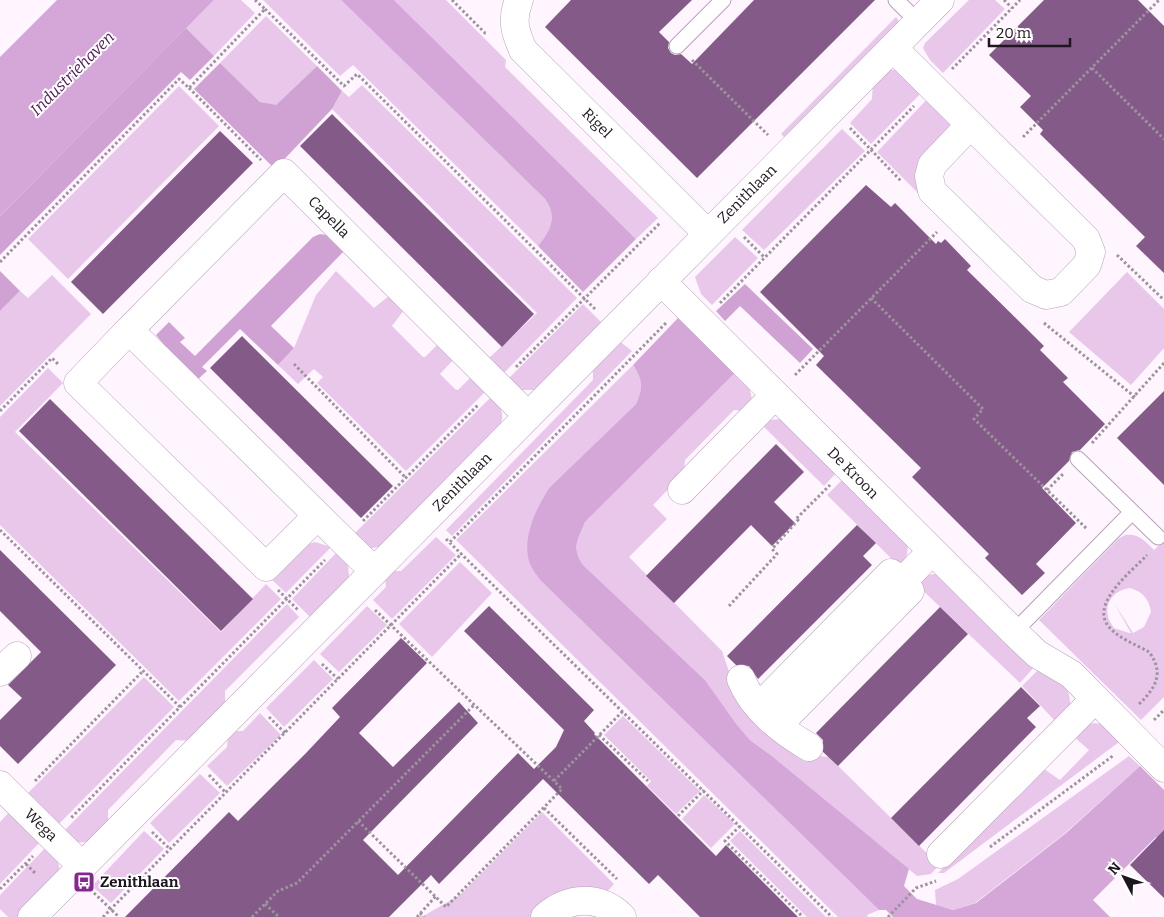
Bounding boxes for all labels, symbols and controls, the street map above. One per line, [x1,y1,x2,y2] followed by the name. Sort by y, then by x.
[989,15,1070,47] scale bar
[996,24,1032,42] text: 20 m
[26,27,118,119] water label: Industriehaven
[578,104,616,142] street label: Rigel
[714,160,781,227] street label: Zenithlaan
[304,192,354,242] street label: Capella
[824,444,883,503] street label: De Kroon
[429,448,496,515] street label: Zenithlaan
[21,805,61,845] street label: Wega
[1099,852,1149,902] north arrow
[1105,859,1125,878] text: N
[72,870,96,894] bus stop icon: Zenithlaan
[100,873,179,891] place label: Zenithlaan

